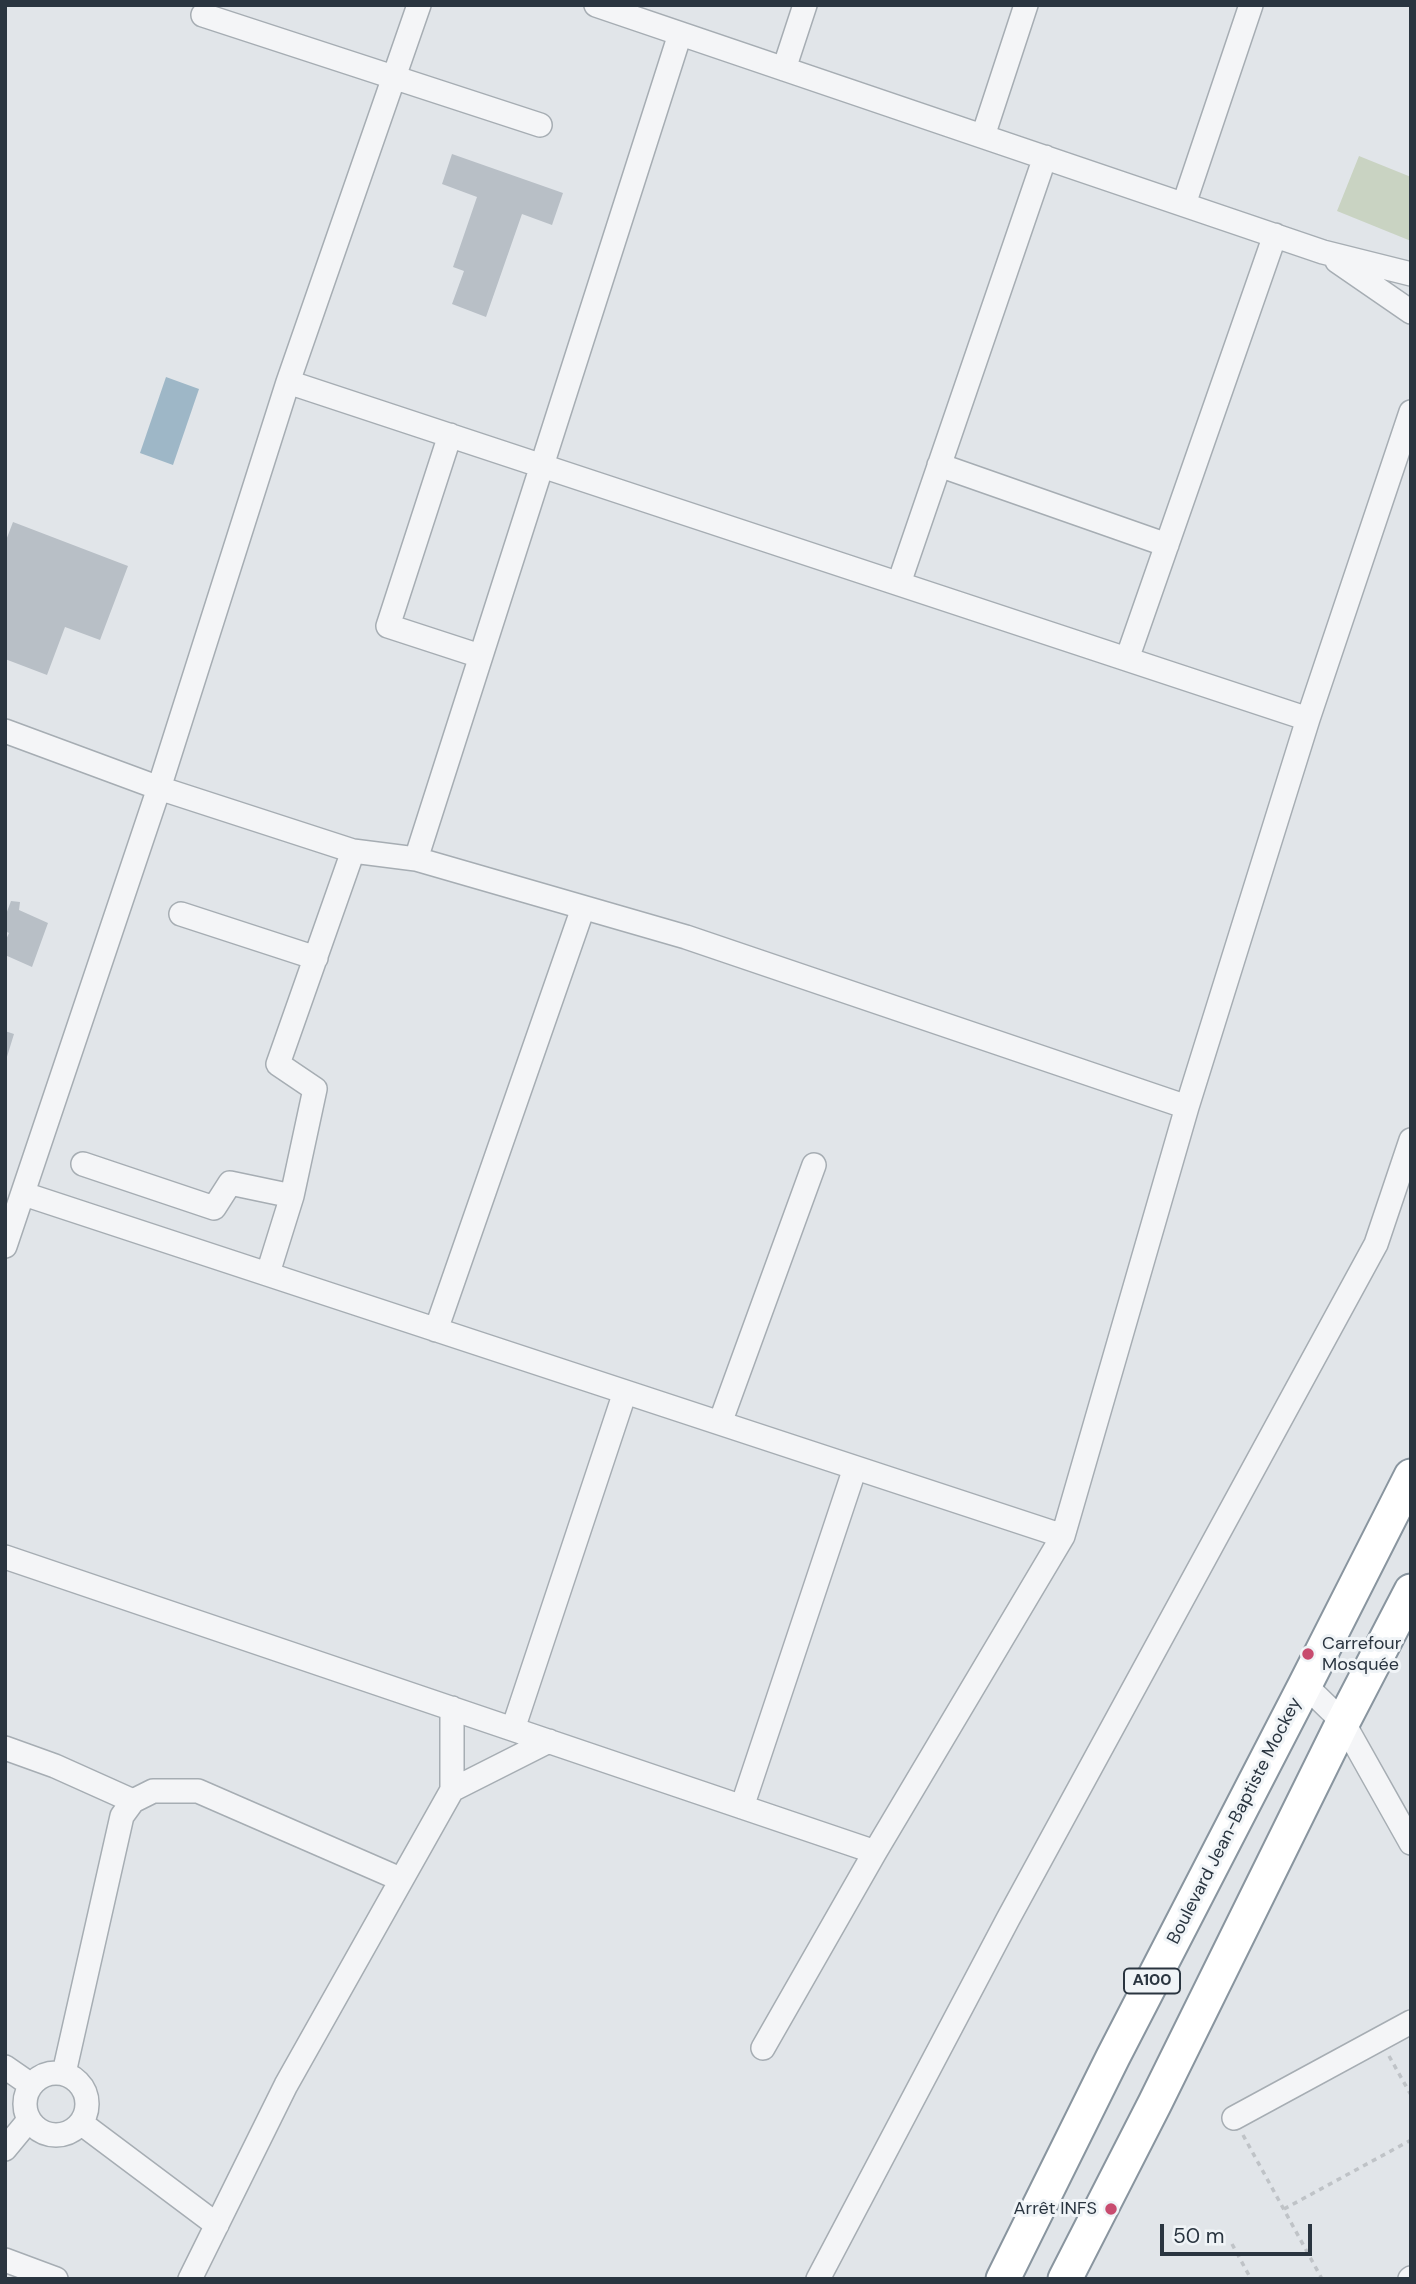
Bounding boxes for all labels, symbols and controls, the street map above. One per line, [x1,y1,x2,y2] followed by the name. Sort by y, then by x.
[1322,1633,1401,1676] place label: Carrefour Mosquée
[1300,1646,1316,1662] marker: Carrefour Mosquée
[1163,1694,1307,1948] street label: Boulevard Jean-Baptiste Mockey
[1124,1968,1180,1994] road number: A100
[1014,2198,1097,2220] place label: Arrêt INFS
[1103,2201,1119,2217] marker: Arrêt INFS
[1164,2210,1316,2254] scale bar
[1173,2222,1224,2250] text: 50 m

